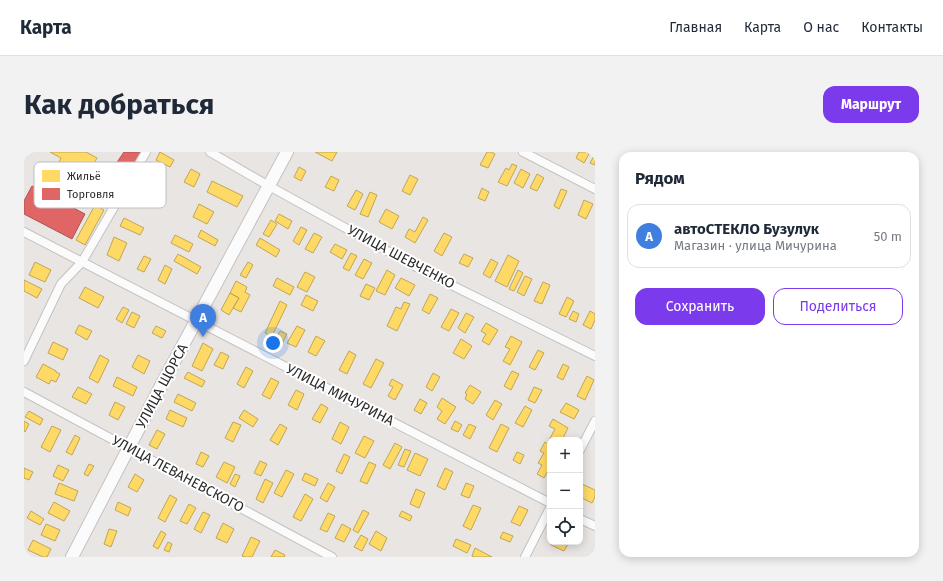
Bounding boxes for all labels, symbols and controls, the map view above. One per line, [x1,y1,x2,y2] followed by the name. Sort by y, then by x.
[20,16,72,39] text: Карта
[669,19,722,36] text: Главная
[744,19,781,36] text: Карта
[803,19,839,36] text: О нас
[861,19,923,36] text: Контакты
[823,86,919,123] button: Маршрут
[24,88,214,121] text: Как добраться
[34,162,166,208] legend
[635,168,685,189] text: Рядом
[67,170,101,183] text: Жильё
[67,188,114,201] text: Торговля
[674,220,819,238] text: автоСТЕКЛО Бузулук
[344,221,458,293] street label: УЛИЦА ШЕВЧЕНКО
[645,229,653,244] text: A
[874,229,902,244] text: 50 m
[674,238,837,253] text: Магазин · улица Мичурина
[635,288,765,325] button: Сохранить
[773,288,903,325] button: Поделиться
[190,304,216,337] pin: A
[263,333,283,353] your location
[133,341,191,431] street label: УЛИЦА ЩОРСА
[283,360,397,430] street label: УЛИЦА МИЧУРИНА
[109,432,247,516] street label: УЛИЦА ЛЕВАНЕВСКОГО
[547,437,583,545] map controls
[547,437,583,473] button: +
[547,473,583,509] button: −
[547,509,583,545] button: locate

